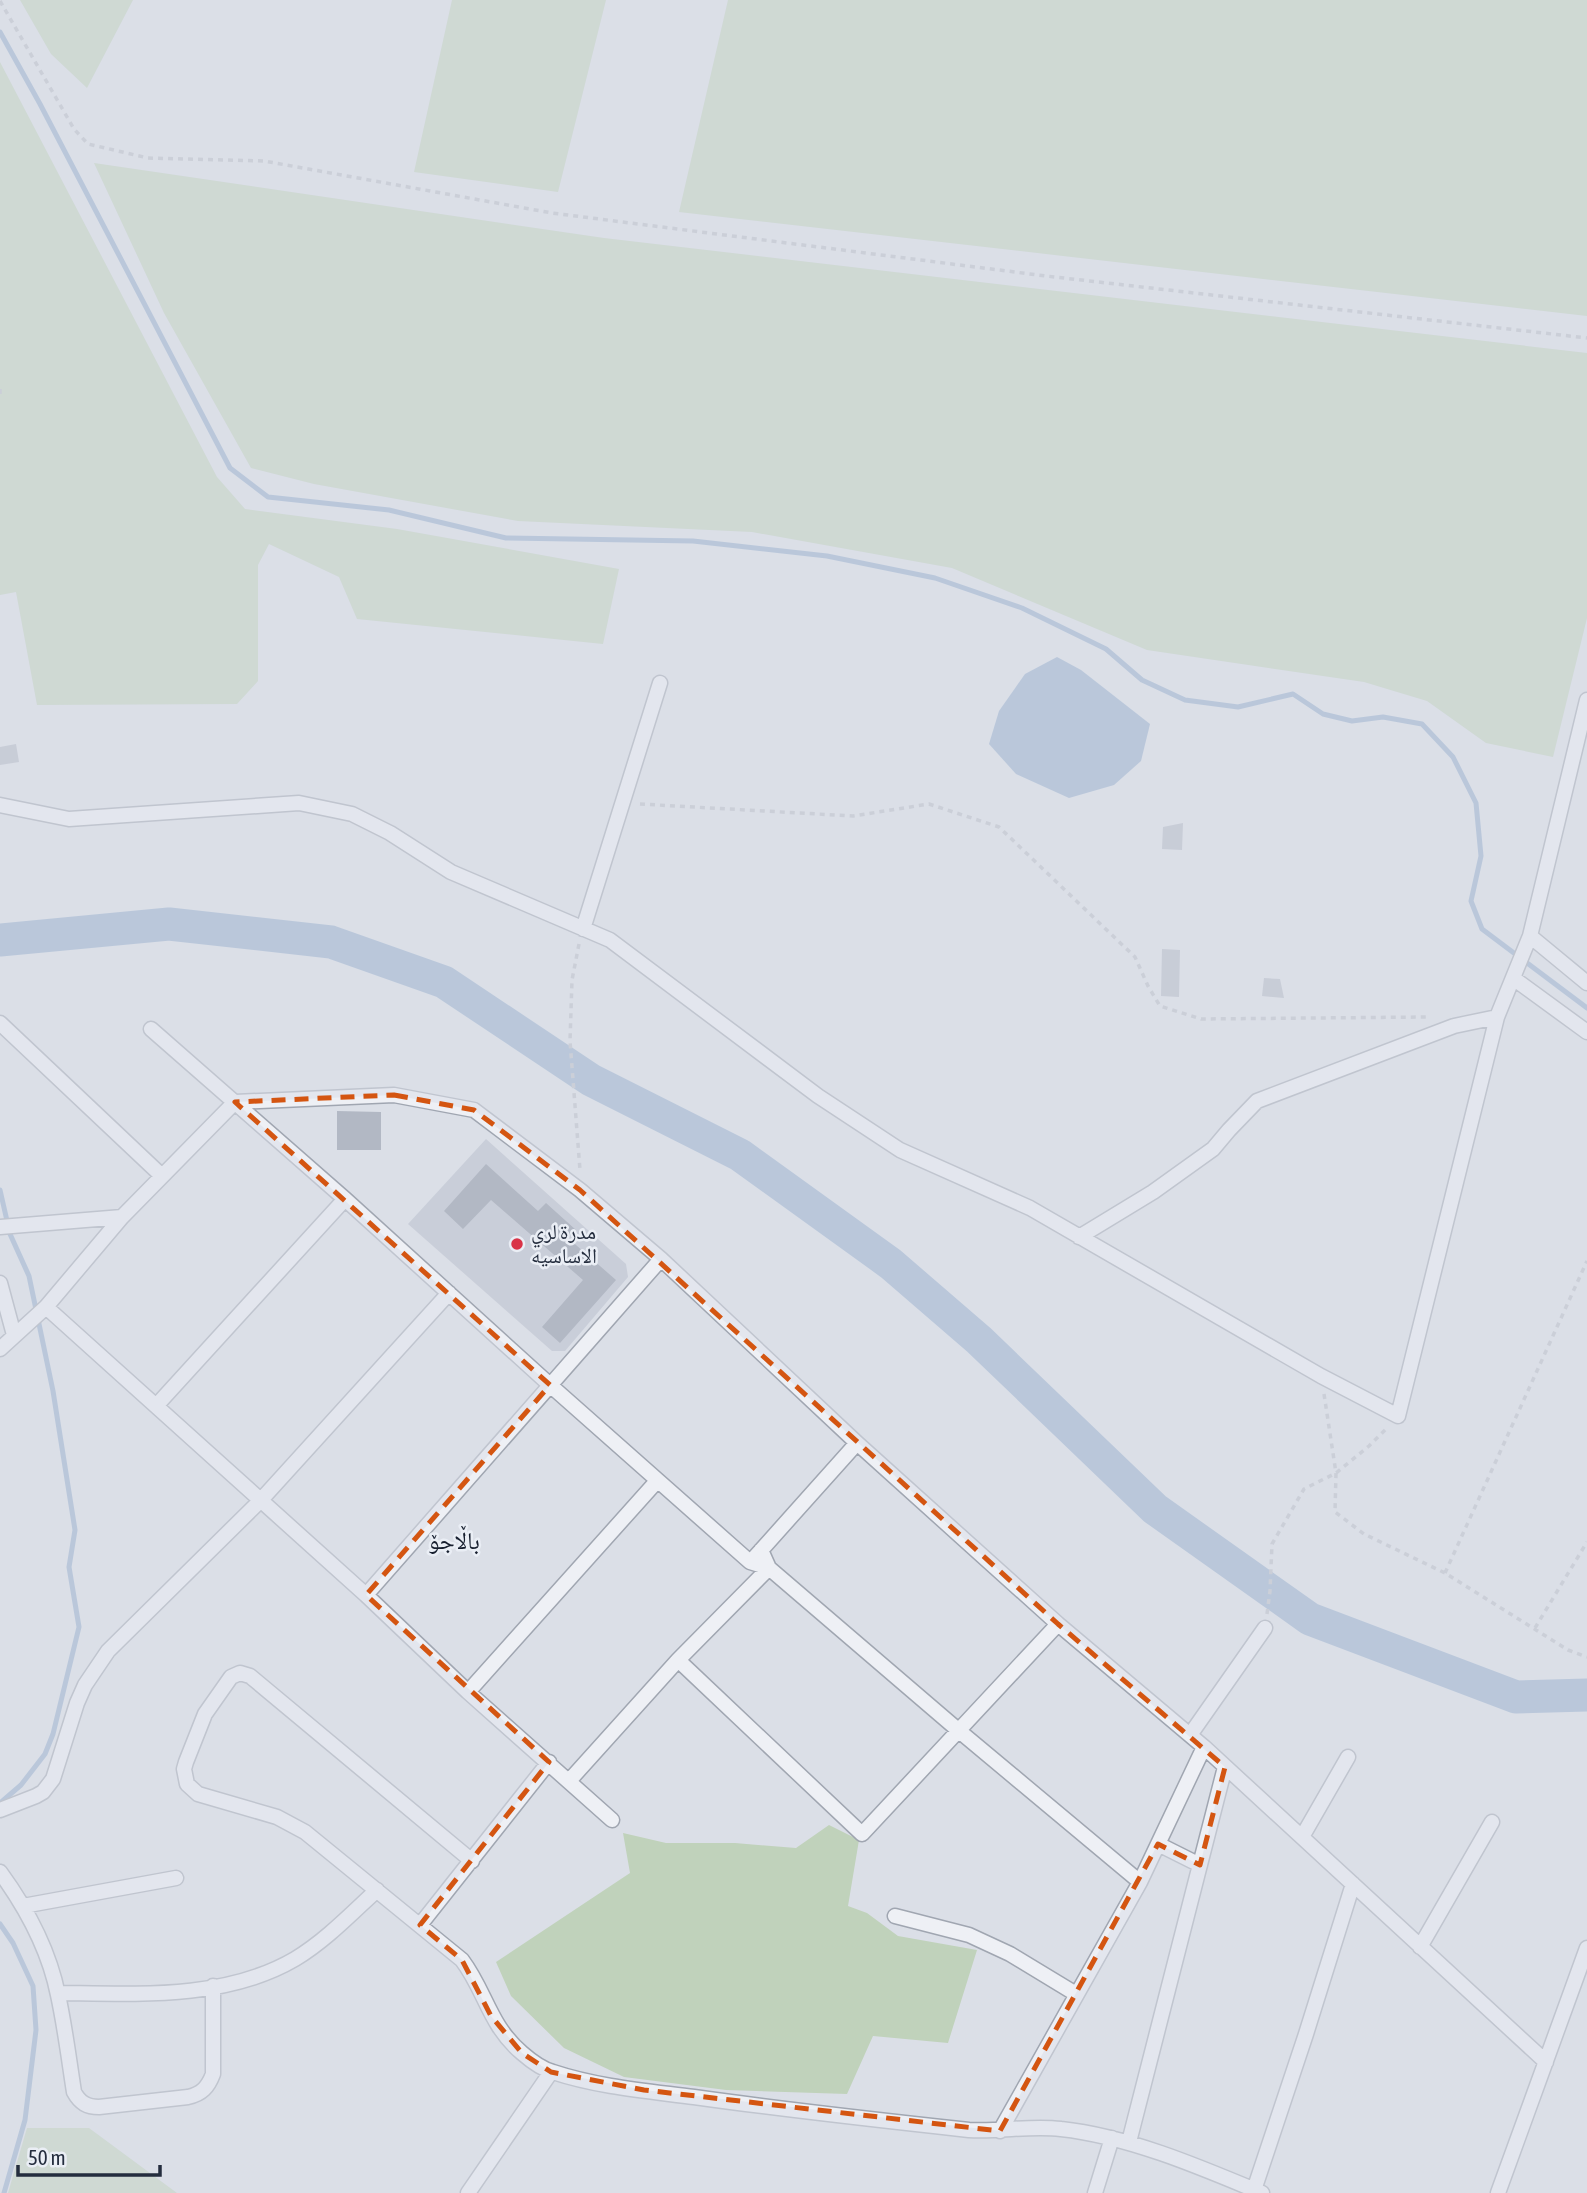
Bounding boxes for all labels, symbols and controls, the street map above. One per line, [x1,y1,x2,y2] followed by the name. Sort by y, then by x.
[531,1219,597,1267] place label: مدرة لري الاساسیه
[509,1236,525,1252] marker: مدرة لري الاساسیه
[428,1525,480,1555] district label: باڵاجۆ
[18,2134,159,2178] scale bar
[28,2145,66,2169] text: 50 m

